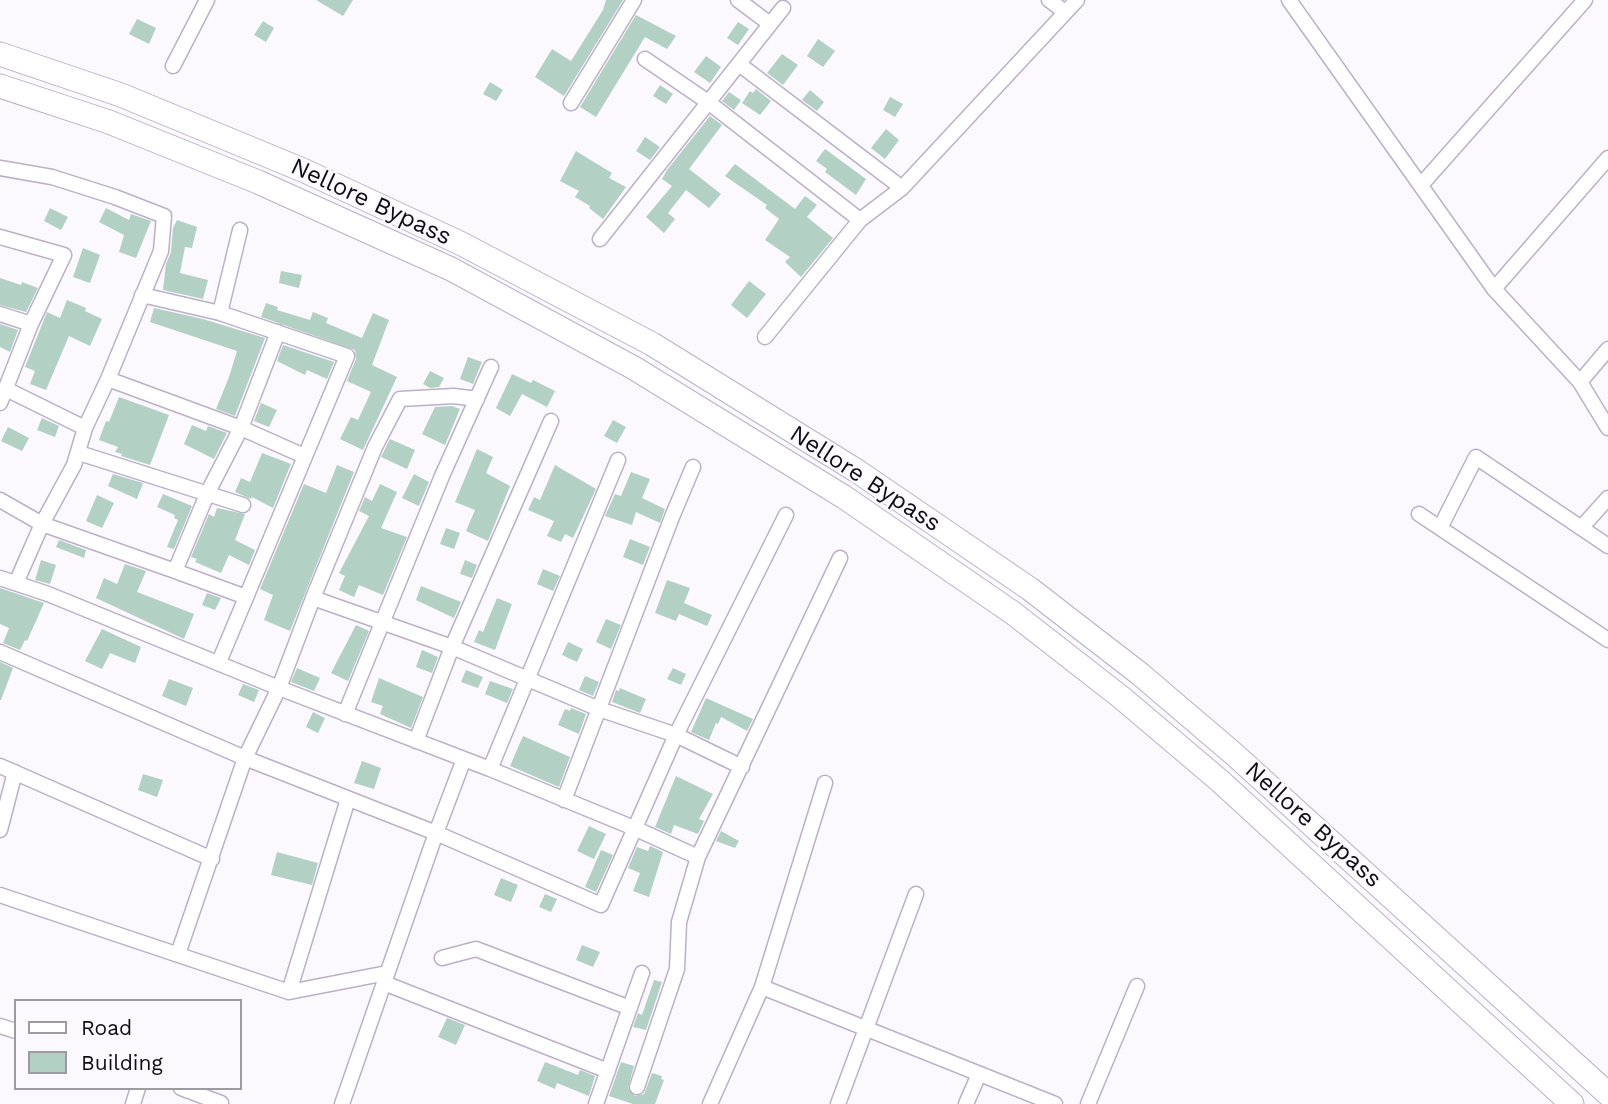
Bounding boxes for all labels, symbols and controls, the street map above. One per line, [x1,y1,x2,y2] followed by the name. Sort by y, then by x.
[286,152,456,252] street label: Nellore Bypass
[784,420,946,538] street label: Nellore Bypass
[1239,756,1387,894] street label: Nellore Bypass
[14,999,242,1090] legend
[81,1015,132,1040] text: Road
[81,1050,163,1075] text: Building

